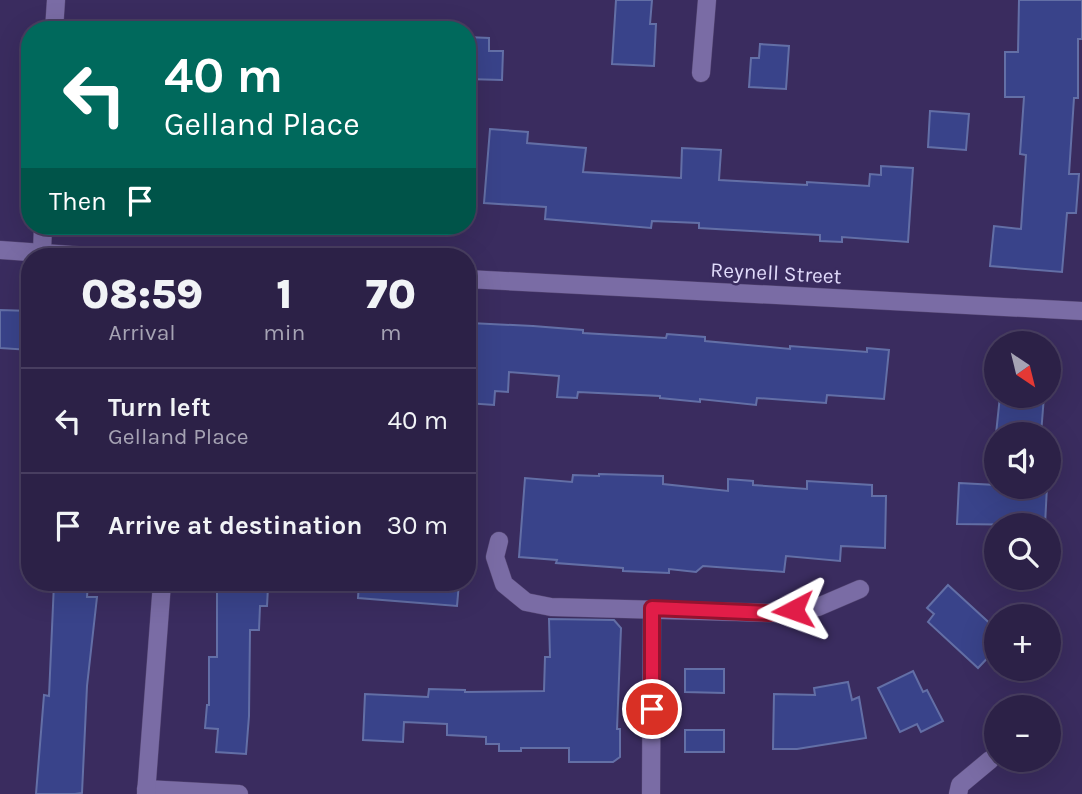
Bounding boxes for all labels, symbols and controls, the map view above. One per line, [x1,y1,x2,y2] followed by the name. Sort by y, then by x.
[164,47,283,104] text: 40 m
[49,49,140,140] icon: left
[164,106,360,143] text: Gelland Place
[121,182,159,220] icon: arrive
[49,186,107,217] text: Then
[710,258,842,288] street label: Reynell Street
[81,269,203,319] text: 08:59
[276,269,292,319] text: 1
[366,269,416,319] text: 70
[108,319,176,346] text: Arrival
[263,319,305,346] text: min
[380,319,401,346] text: m
[984,331,1060,408] north arrow
[984,331,1061,772] map controls
[108,392,210,423] text: Turn left
[49,402,87,440] icon: left
[388,405,448,436] text: 40 m
[984,422,1061,499] button: sound
[108,423,249,450] text: Gelland Place
[49,507,87,545] icon: arrive
[108,510,362,541] text: Arrive at destination
[387,510,448,541] text: 30 m
[984,513,1061,590] button: search
[756,573,830,647] position arrow
[984,604,1061,681] button: +
[622,679,682,739] pin
[633,690,671,728] icon: arrive
[984,695,1061,772] button: −

